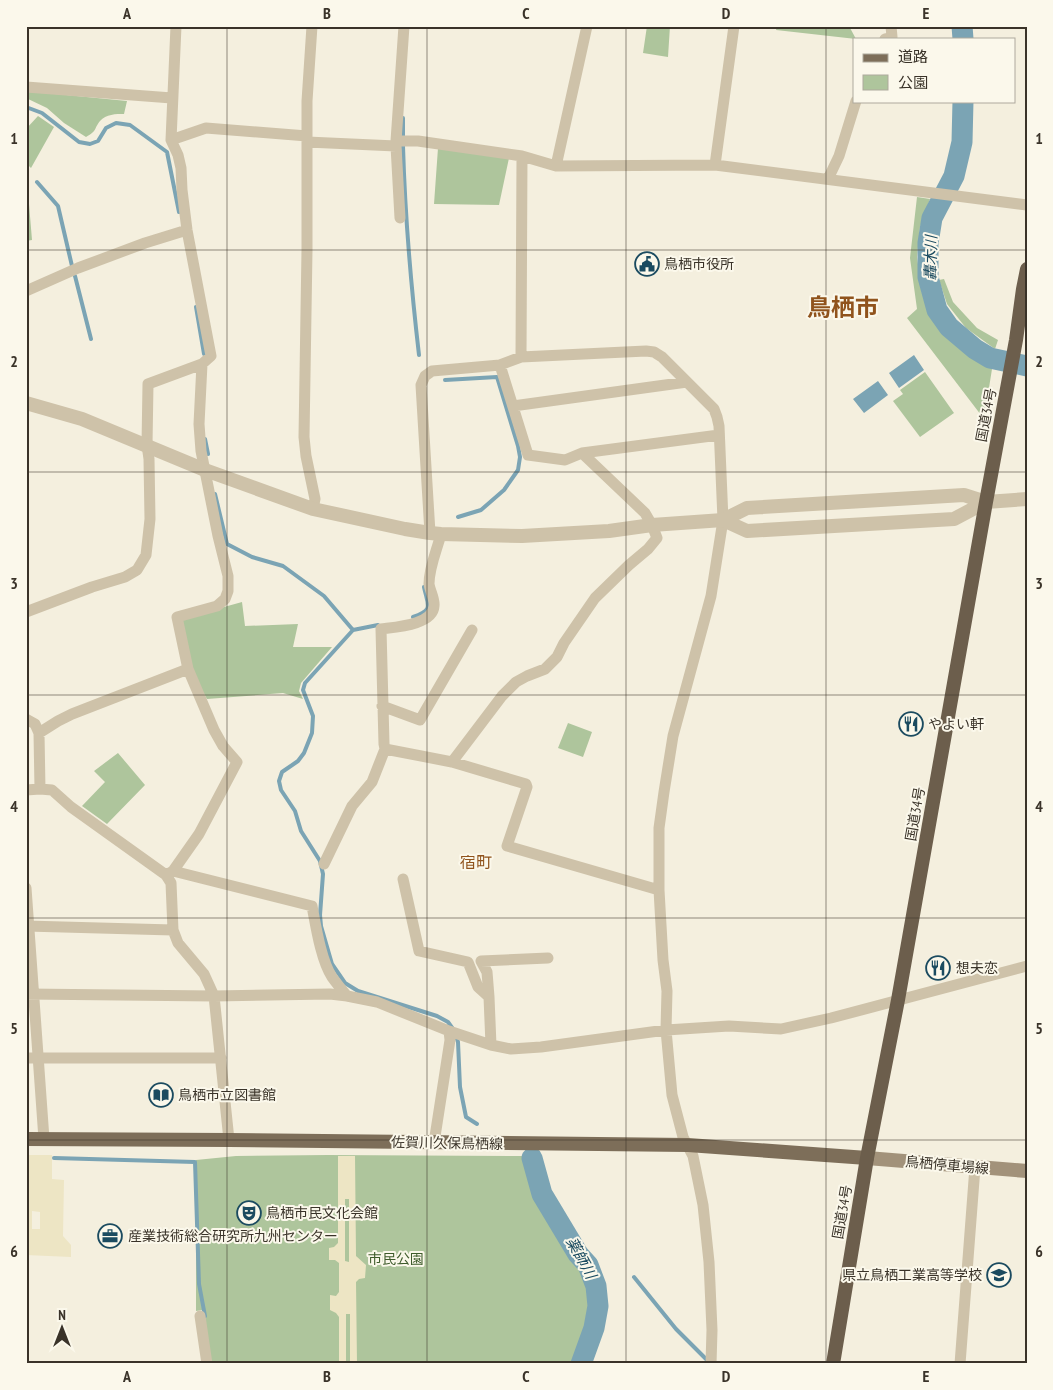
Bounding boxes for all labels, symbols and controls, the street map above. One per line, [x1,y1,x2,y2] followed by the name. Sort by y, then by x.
[122,3,132,23] text: A
[323,3,331,23] text: B
[522,3,530,23] text: C
[722,3,731,23] text: D
[923,3,930,23] text: E
[853,38,1016,102] legend
[898,47,928,66] text: 道路
[898,73,928,92] text: 公園
[10,128,18,148] text: 1
[1035,128,1043,148] text: 1
[921,233,940,281] water label: 轟木川
[634,251,660,277] public building icon: 鳥栖市役所
[664,255,734,273] place label: 鳥栖市役所
[807,292,879,323] district label: 鳥栖市
[10,351,18,371] text: 2
[1035,351,1043,371] text: 2
[972,386,1000,444] street label: 国道34号
[10,573,18,593] text: 3
[1035,573,1043,593] text: 3
[898,711,924,737] restaurant icon: やよい軒
[928,715,984,733] place label: やよい軒
[901,786,929,842] street label: 国道34号
[10,796,18,816] text: 4
[1035,796,1043,816] text: 4
[460,852,492,872] district label: 宿町
[925,955,951,981] restaurant icon: 想夫恋
[956,959,998,977] place label: 想夫恋
[10,1018,18,1038] text: 5
[1035,1018,1043,1038] text: 5
[148,1082,174,1108] library icon: 鳥栖市立図書館
[178,1086,276,1104] place label: 鳥栖市立図書館
[391,1133,503,1153] street label: 佐賀川久保鳥栖線
[904,1152,990,1178] street label: 鳥栖停車場線
[828,1184,856,1240] street label: 国道34号
[236,1200,262,1226] theatre icon: 鳥栖市民文化会館
[266,1204,378,1222] place label: 鳥栖市民文化会館
[97,1223,123,1249] office icon: 産業技術総合研究所九州センター
[128,1227,338,1245] place label: 産業技術総合研究所九州センター
[562,1233,602,1284] water label: 薬師川
[10,1241,18,1261] text: 6
[1035,1241,1043,1261] text: 6
[368,1250,424,1268] park label: 市民公園
[986,1262,1012,1288] school or university icon: 県立鳥栖工業高等学校
[842,1266,982,1284] place label: 県立鳥栖工業高等学校
[38,1302,88,1352] north arrow
[58,1306,66,1324] text: N
[122,1366,132,1386] text: A
[323,1366,331,1386] text: B
[522,1366,530,1386] text: C
[722,1366,731,1386] text: D
[923,1366,930,1386] text: E

